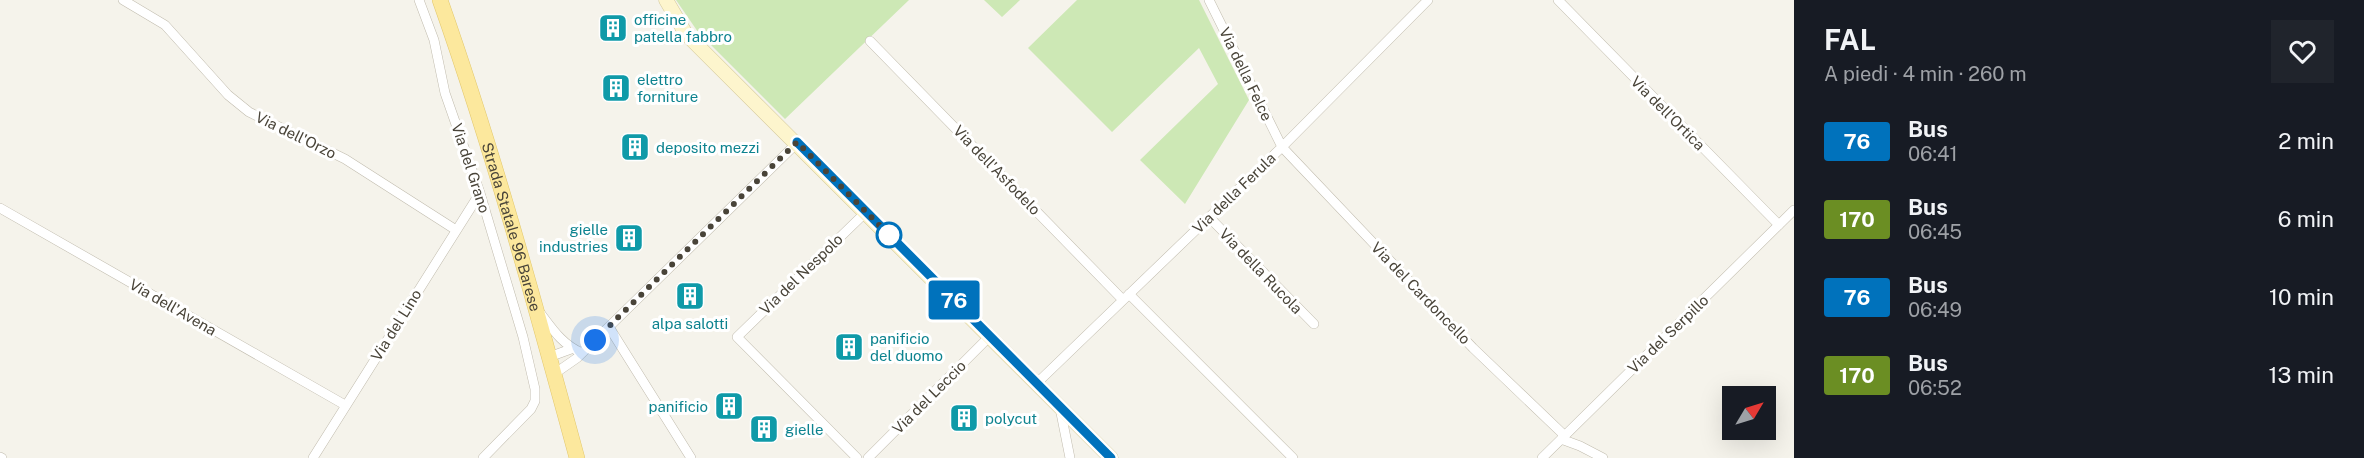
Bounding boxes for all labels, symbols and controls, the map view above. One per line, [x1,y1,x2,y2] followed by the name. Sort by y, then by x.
[634,11,732,45] place label: officine patella fabbro
[597,12,629,44] building icon: officine patella fabbro
[2271,20,2334,83] button: heart
[1824,23,1876,56] text: FAL
[1216,25,1276,123] street label: Via della Felce
[1824,62,2027,86] text: A piedi · 4 min · 260 m
[637,71,698,105] place label: elettro forniture
[600,72,632,104] building icon: elettro forniture
[1628,73,1708,153] street label: Via dell'Ortica
[253,108,339,162] street label: Via dell'Orzo
[1908,116,1948,142] text: Bus
[449,121,493,215] street label: Via del Grano
[950,122,1044,218] street label: Via dell'Asfodelo
[2278,128,2334,154] text: 2 min
[1844,129,1870,154] text: 76
[619,131,651,163] building icon: deposito mezzi
[656,139,759,156] place label: deposito mezzi
[479,140,545,313] street label: Strada Statale 96 Barese
[1908,142,1958,166] text: 06:41
[1189,149,1279,237] street label: Via della Ferula
[1908,194,1948,220] text: Bus
[2278,206,2334,232] text: 6 min
[1839,207,1875,232] text: 170
[1908,220,1962,244] text: 06:45
[539,221,608,255] place label: gielle industries
[613,222,645,254] building icon: gielle industries
[876,222,902,248] unlabelled marker
[1216,225,1306,317] street label: Via della Rucola
[756,230,846,318] street label: Via del Nespolo
[1368,239,1474,347] street label: Via del Cardoncello
[1908,272,1948,298] text: Bus
[127,275,219,339] street label: Via dell'Avena
[674,280,706,312] building icon: alpa salotti
[927,280,981,320] line badge: 76
[2269,284,2334,310] text: 10 min
[1844,285,1870,310] text: 76
[367,286,425,364] street label: Via del Lino
[941,288,967,313] text: 76
[1624,291,1712,377] street label: Via del Serpillo
[1908,298,1962,322] text: 06:49
[652,315,728,332] place label: alpa salotti
[580,325,610,355] your location
[870,330,943,364] place label: panificio del duomo
[833,331,865,363] building icon: panificio del duomo
[1908,350,1948,376] text: Bus
[889,357,969,437] street label: Via del Leccio
[2269,362,2334,388] text: 13 min
[1839,363,1875,388] text: 170
[1908,376,1962,400] text: 06:52
[1722,386,1776,440] north arrow
[1722,386,1776,440] map controls
[713,390,745,422] building icon: panificio
[649,398,708,415] place label: panificio
[948,402,980,434] building icon: polycut
[985,410,1037,427] place label: polycut
[748,413,780,445] building icon: gielle
[785,421,824,438] place label: gielle

